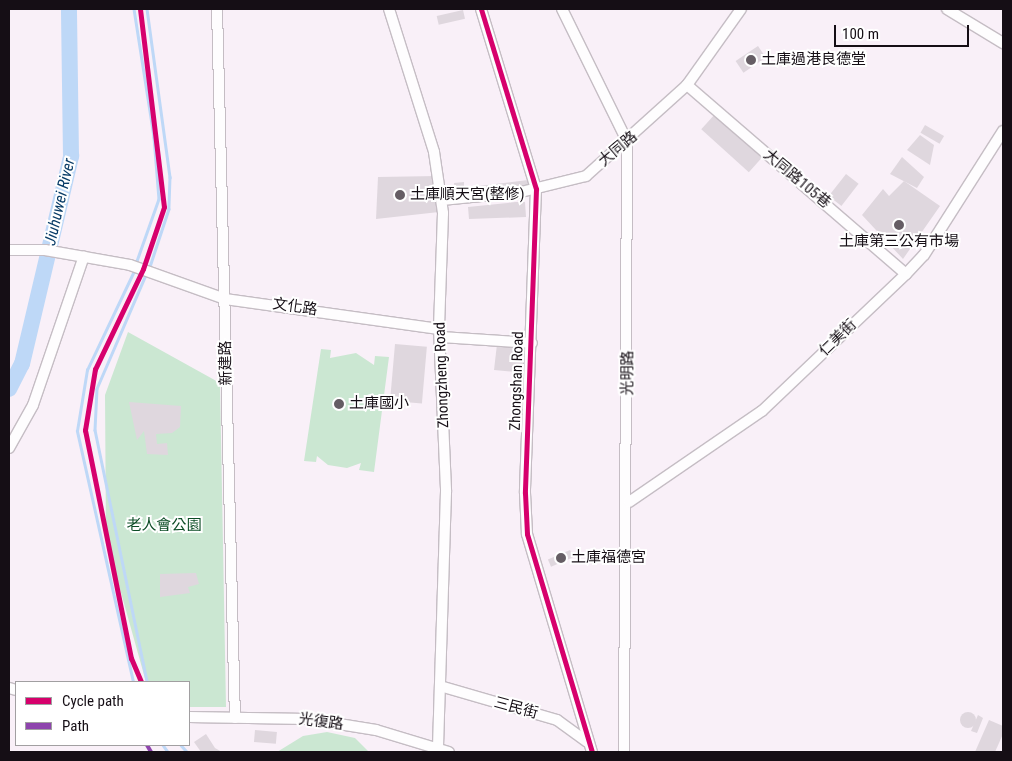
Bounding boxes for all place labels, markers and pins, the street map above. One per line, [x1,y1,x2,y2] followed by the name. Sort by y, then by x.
[761,51,866,69] place label: 土庫過港良德堂
[745,54,757,66] marker: 土庫過港良德堂
[410,186,524,204] place label: 土庫順天宮(整修)
[394,189,406,201] marker: 土庫順天宮(整修)
[893,219,905,231] marker: 土庫第三公有市場
[839,233,959,251] place label: 土庫第三公有市場
[349,395,409,413] place label: 土庫國小
[333,398,345,410] marker: 土庫國小
[571,549,646,567] place label: 土庫福德宮
[555,552,567,564] marker: 土庫福德宮

